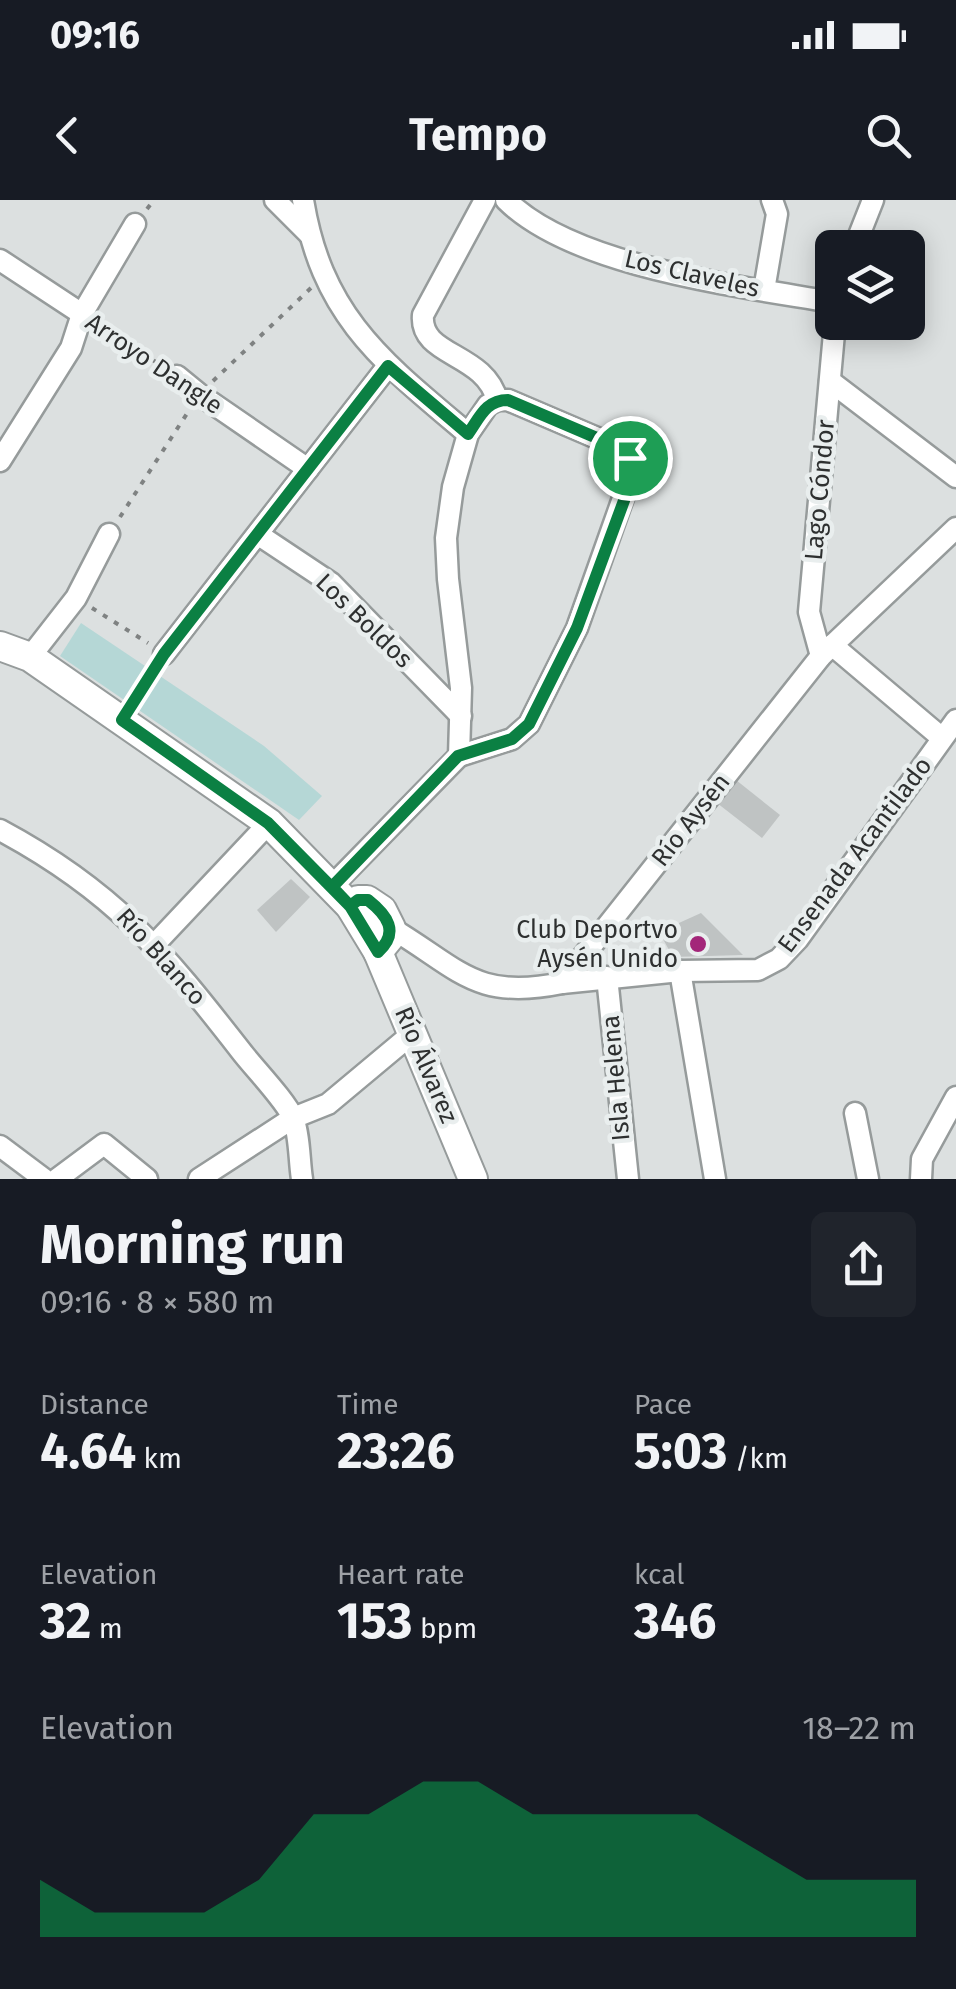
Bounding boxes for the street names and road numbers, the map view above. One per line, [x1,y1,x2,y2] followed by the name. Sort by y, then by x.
[622,244,762,304] street label: Los Claveles
[80,307,228,421] street label: Arroyo Dangle
[799,418,841,562] street label: Lago Cóndor
[309,568,419,674] street label: Los Boldos
[772,751,938,959] street label: Ensenada Acantilado
[645,767,737,873] street label: Río Aysén
[110,902,212,1012] street label: Río Blanco
[388,1002,465,1128] street label: Río Álvarez
[596,1014,636,1142] street label: Isla Helena

